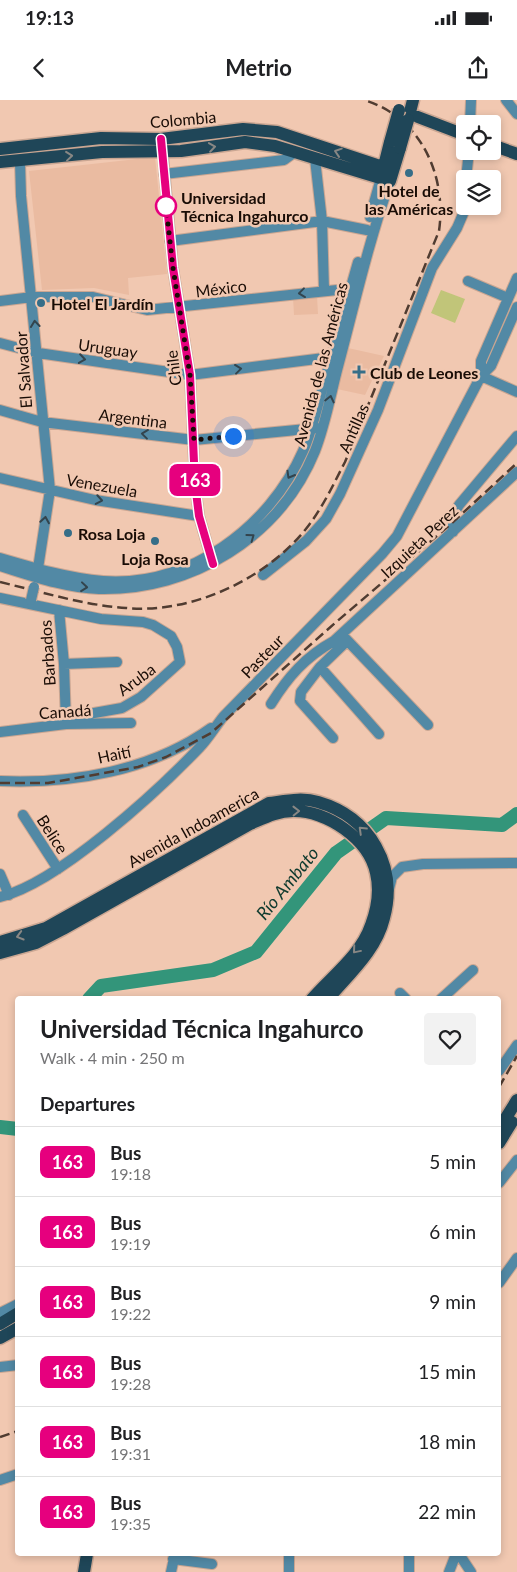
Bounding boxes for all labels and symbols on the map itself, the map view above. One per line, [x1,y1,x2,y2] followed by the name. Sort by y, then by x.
[149,107,217,131] street label: Colombia
[208,142,216,153] one-way arrow
[334,148,342,158] one-way arrow
[65,150,73,161] one-way arrow
[403,167,415,179] marker: Hotel de las Américas
[365,181,453,218] place label: Hotel de las Américas
[181,188,309,225] place label: Universidad Técnica Ingahurco
[155,195,177,217] marker: Universidad Técnica Ingahurco
[194,275,248,301] street label: México
[289,280,351,448] street label: Avenida de las Américas
[298,287,306,298] one-way arrow
[51,294,154,313] place label: Hotel El Jardín
[35,297,47,309] marker: Hotel El Jardín
[30,320,41,328] one-way arrow
[11,331,35,409] street label: El Salvador
[77,334,140,362] street label: Uruguay
[161,349,185,387] street label: Chile
[78,353,86,364] one-way arrow
[370,363,478,382] place label: Club de Leones
[234,364,242,375] one-way arrow
[352,365,366,379] marker: Club de Leones
[324,394,335,403] one-way arrow
[334,400,372,456] street label: Antillas
[98,404,168,432] street label: Argentina
[221,424,246,449] your location
[141,429,149,440] one-way arrow
[166,464,224,496] line badge: 163
[65,469,139,501] street label: Venezuela
[286,470,296,479] one-way arrow
[94,495,103,505] one-way arrow
[377,501,461,581] street label: Izquieta Perez
[39,516,50,524] one-way arrow
[78,524,145,543] place label: Rosa Loja
[62,527,74,539] marker: Rosa Loja
[245,534,255,543] one-way arrow
[149,535,161,547] marker: Loja Rosa
[121,549,189,568] place label: Loja Rosa
[80,581,88,592] one-way arrow
[35,619,59,687] street label: Barbados
[237,630,287,682] street label: Pasteur
[113,659,159,699] street label: Aruba
[38,700,92,722] street label: Canadá
[96,741,134,767] street label: Haití
[124,783,262,871] street label: Avenida Indoamerica
[292,806,300,817] one-way arrow
[34,811,72,857] street label: Belice
[359,827,368,836] one-way arrow
[251,842,323,924] water label: Río Ambato
[17,930,25,940] one-way arrow
[353,945,362,954] one-way arrow

